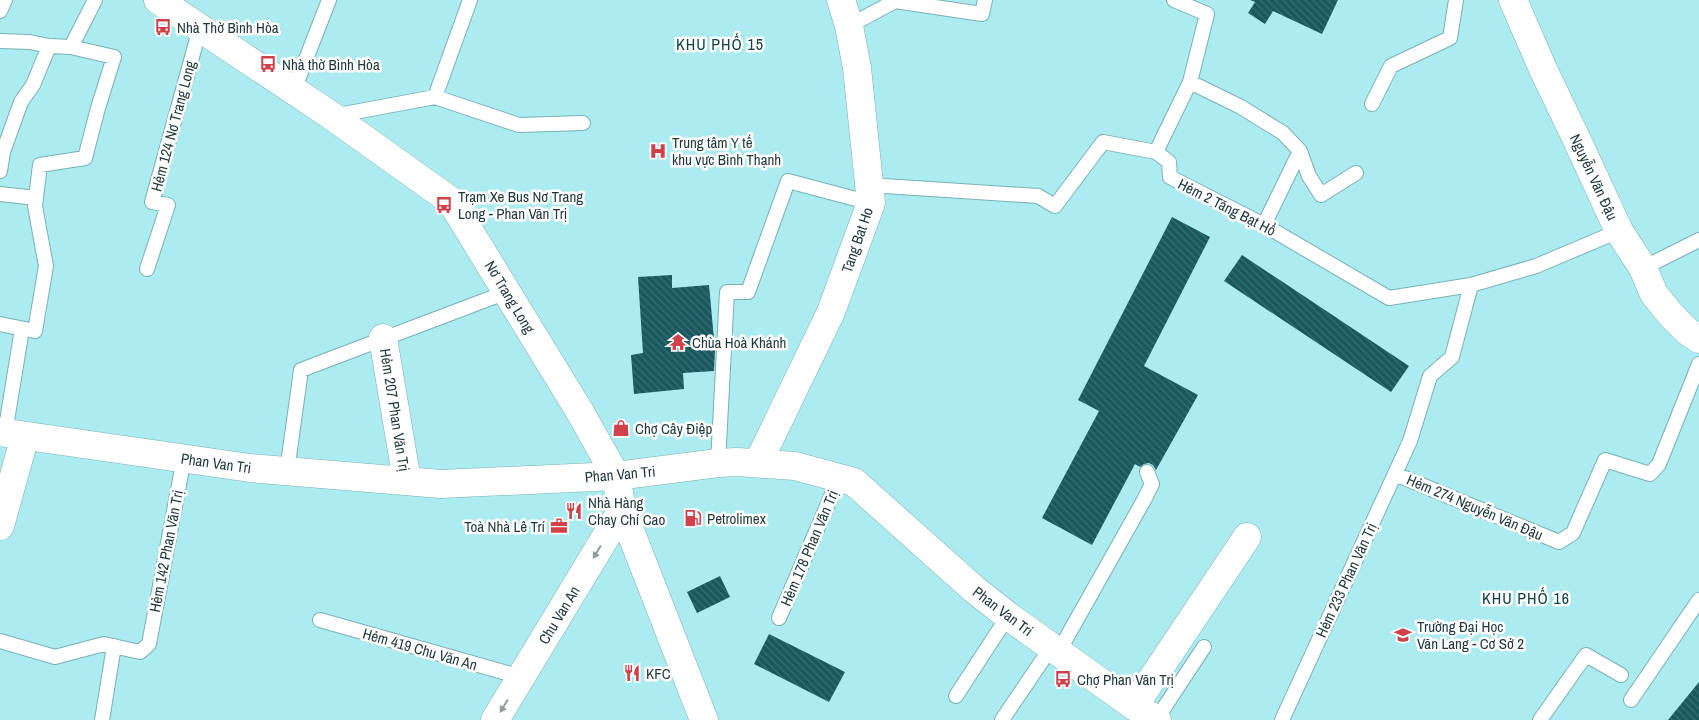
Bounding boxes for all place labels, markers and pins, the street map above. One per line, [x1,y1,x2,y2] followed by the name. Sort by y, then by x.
[153,17,173,37] bus stop icon: Nhà Thờ Bình Hòa
[177,17,279,38] place label: Nhà Thờ Bình Hòa
[258,54,278,74] bus stop icon: Nhà thờ Bình Hòa
[282,54,380,75] place label: Nhà thờ Bình Hòa
[672,132,781,170] place label: Trung tâm Y tế khu vực Bình Thạnh
[648,141,668,161] hospital icon: Trung tâm Y tế khu vực Bình Thạnh
[458,186,583,224] place label: Trạm Xe Bus Nơ Trang Long - Phan Văn Trị
[434,195,454,215] bus stop icon: Trạm Xe Bus Nơ Trang Long - Phan Văn Trị
[668,332,688,352] temple icon: Chùa Hoà Khánh
[692,332,786,353] place label: Chùa Hoà Khánh
[611,418,631,438] shop icon: Chợ Cây Điệp
[635,418,712,439] place label: Chợ Cây Điệp
[588,492,665,530] place label: Nhà Hàng Chay Chí Cao
[564,501,584,521] restaurant icon: Nhà Hàng Chay Chí Cao
[683,508,703,528] fuel station icon: Petrolimex
[707,508,767,529] place label: Petrolimex
[464,516,546,537] place label: Toà Nhà Lê Trí
[549,516,569,536] office icon: Toà Nhà Lê Trí
[1417,616,1524,654] place label: Trường Đại Học Văn Lang - Cơ Sở 2
[1393,625,1413,645] school or university icon: Trường Đại Học Văn Lang - Cơ Sở 2
[622,663,642,683] restaurant icon: KFC
[646,663,671,684] place label: KFC
[1053,669,1073,689] bus stop icon: Chợ Phan Văn Trị
[1077,669,1174,690] place label: Chợ Phan Văn Trị

